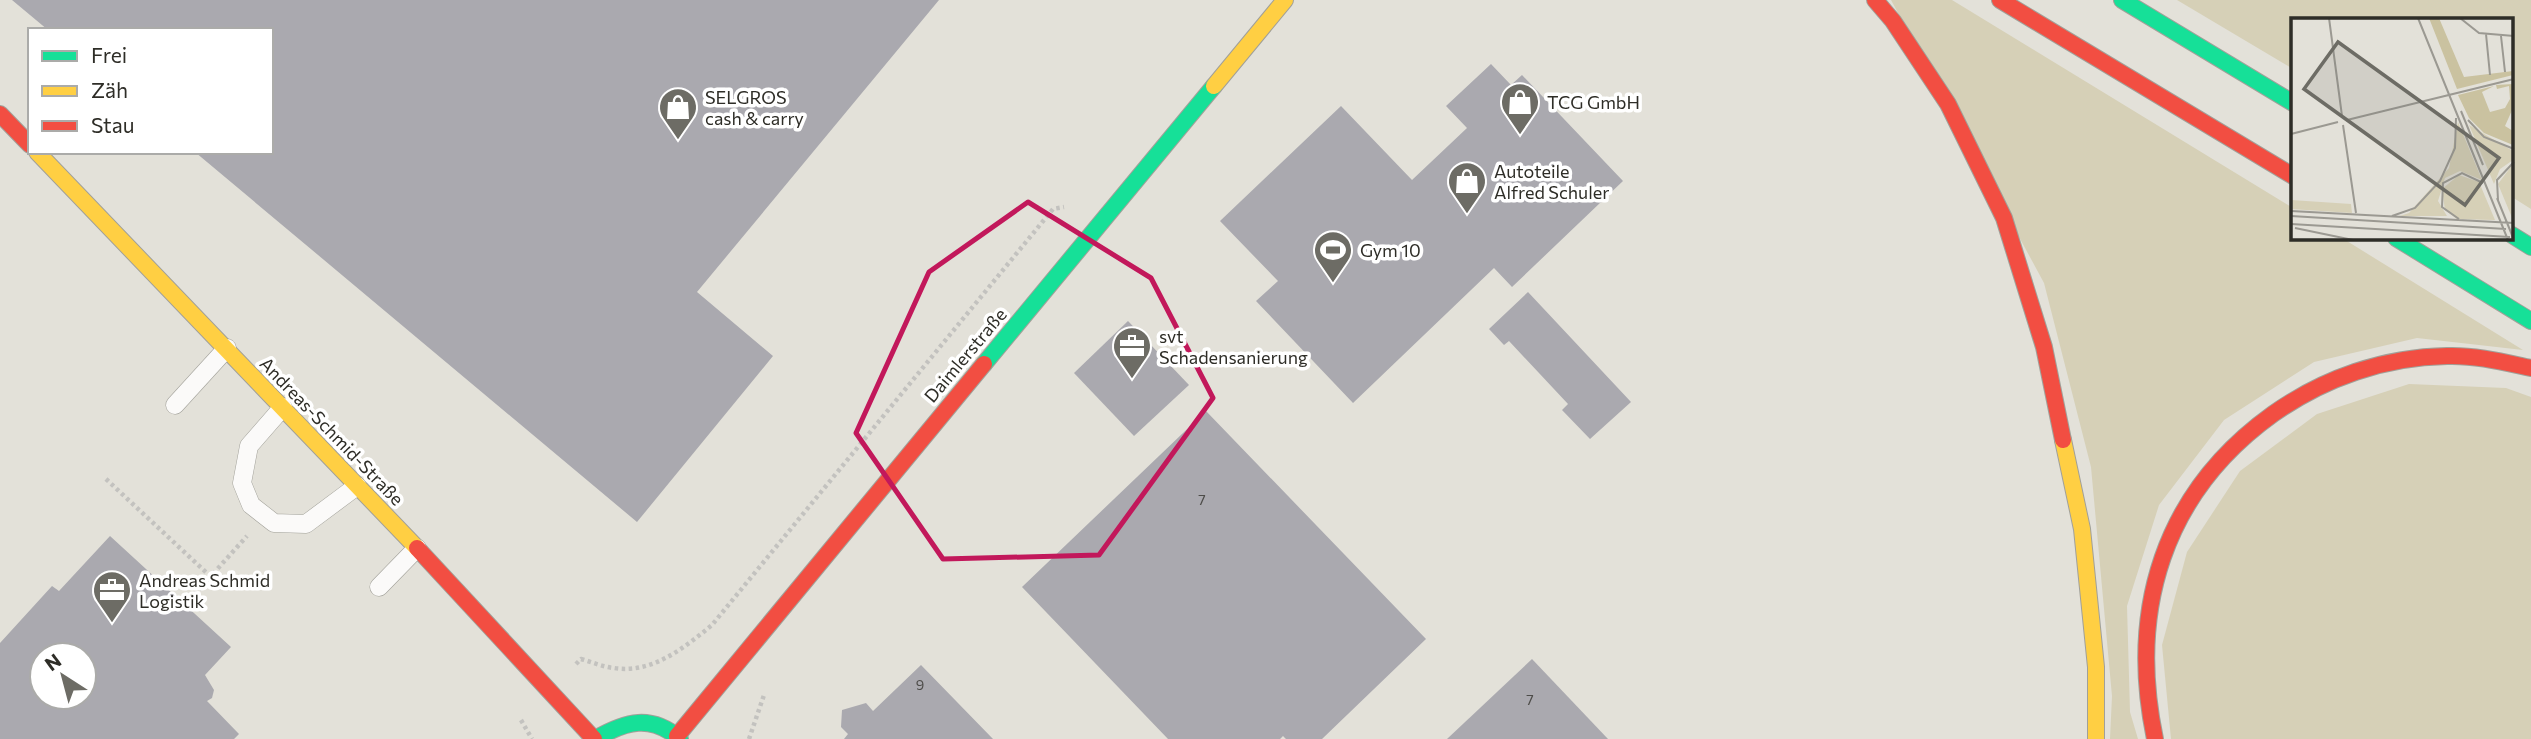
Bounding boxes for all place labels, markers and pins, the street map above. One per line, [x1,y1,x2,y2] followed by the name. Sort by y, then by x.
[1499,81,1541,136] shop icon: TCG GmbH
[657,86,699,141] shop icon: SELGROS cash & carry
[705,86,804,129] place label: SELGROS cash & carry
[1547,91,1640,113] place label: TCG GmbH
[1446,160,1488,215] shop icon: Autoteile Alfred Schuler
[1494,160,1609,203] place label: Autoteile Alfred Schuler
[1312,229,1354,284] sports icon: Gym 10
[1360,239,1421,261] place label: Gym 10
[1111,325,1153,380] office icon: svt Schadensanierung
[1159,325,1308,368] place label: svt Schadensanierung
[91,569,133,624] office icon: Andreas Schmid Logistik
[139,569,270,612] place label: Andreas Schmid Logistik

